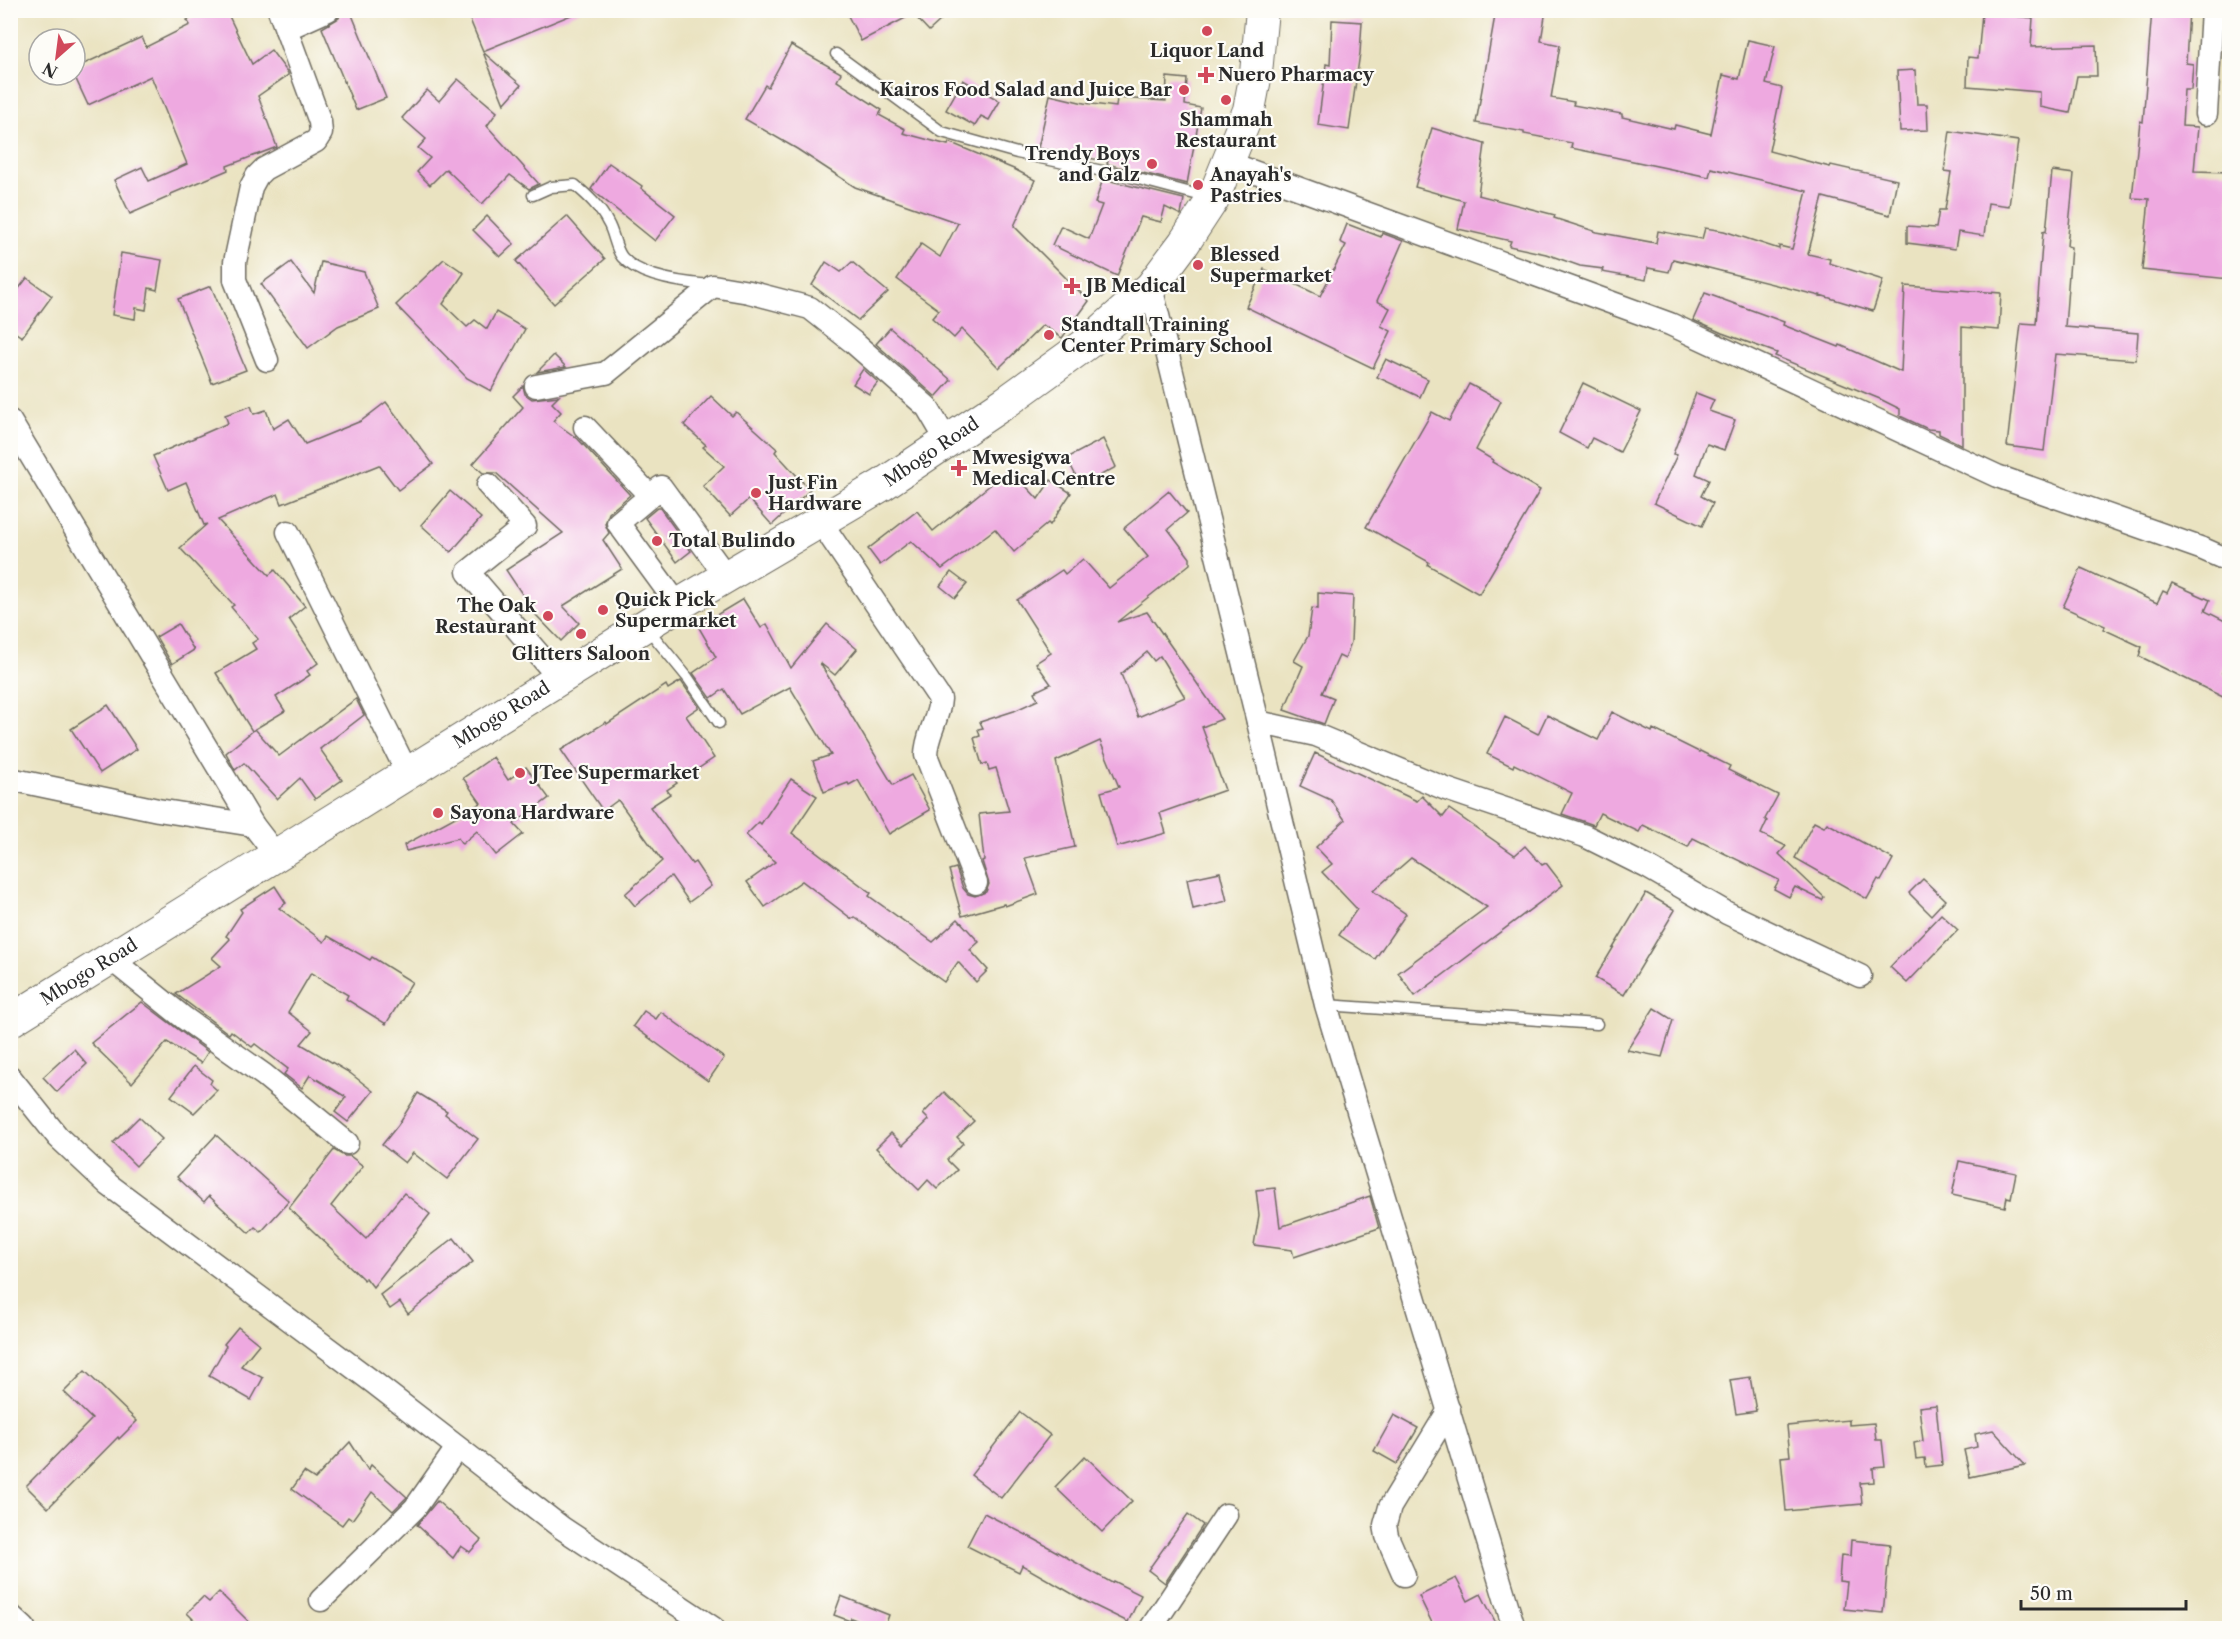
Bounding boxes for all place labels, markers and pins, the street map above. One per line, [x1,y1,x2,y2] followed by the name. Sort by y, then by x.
[1200,24,1214,38] marker: Liquor Land
[1150,40,1264,62] place label: Liquor Land
[1218,64,1375,86] place label: Nuero Pharmacy
[1199,68,1213,82] marker: Nuero Pharmacy
[880,79,1172,101] place label: Kairos Food Salad and Juice Bar
[1177,83,1191,97] marker: Kairos Food Salad and Juice Bar
[1219,93,1233,107] marker: Shammah Restaurant
[1176,109,1277,152] place label: Shammah Restaurant
[1025,143,1140,186] place label: Trendy Boys and Galz
[1145,157,1159,171] marker: Trendy Boys and Galz
[1209,164,1292,207] place label: Anayah's Pastries
[1191,178,1205,192] marker: Anayah's Pastries
[1210,244,1332,287] place label: Blessed Supermarket
[1191,258,1205,272] marker: Blessed Supermarket
[1083,275,1186,297] place label: JB Medical
[1063,277,1081,295] marker: JB Medical
[1061,314,1272,357] place label: Standtall Training Center Primary School
[1042,328,1056,342] marker: Standtall Training Center Primary School
[972,447,1115,490] place label: Mwesigwa Medical Centre
[950,459,968,477] marker: Mwesigwa Medical Centre
[765,472,862,515] place label: Just Fin Hardware
[749,486,763,500] marker: Just Fin Hardware
[669,530,795,552] place label: Total Bulindo
[650,534,664,548] marker: Total Bulindo
[615,589,737,632] place label: Quick Pick Supermarket
[435,595,537,638] place label: The Oak Restaurant
[596,603,610,617] marker: Quick Pick Supermarket
[541,609,555,623] marker: The Oak Restaurant
[574,627,588,641] marker: Glitters Saloon
[512,643,651,665] place label: Glitters Saloon
[529,762,700,784] place label: JTee Supermarket
[513,766,527,780] marker: JTee Supermarket
[450,802,615,824] place label: Sayona Hardware
[431,806,445,820] marker: Sayona Hardware

